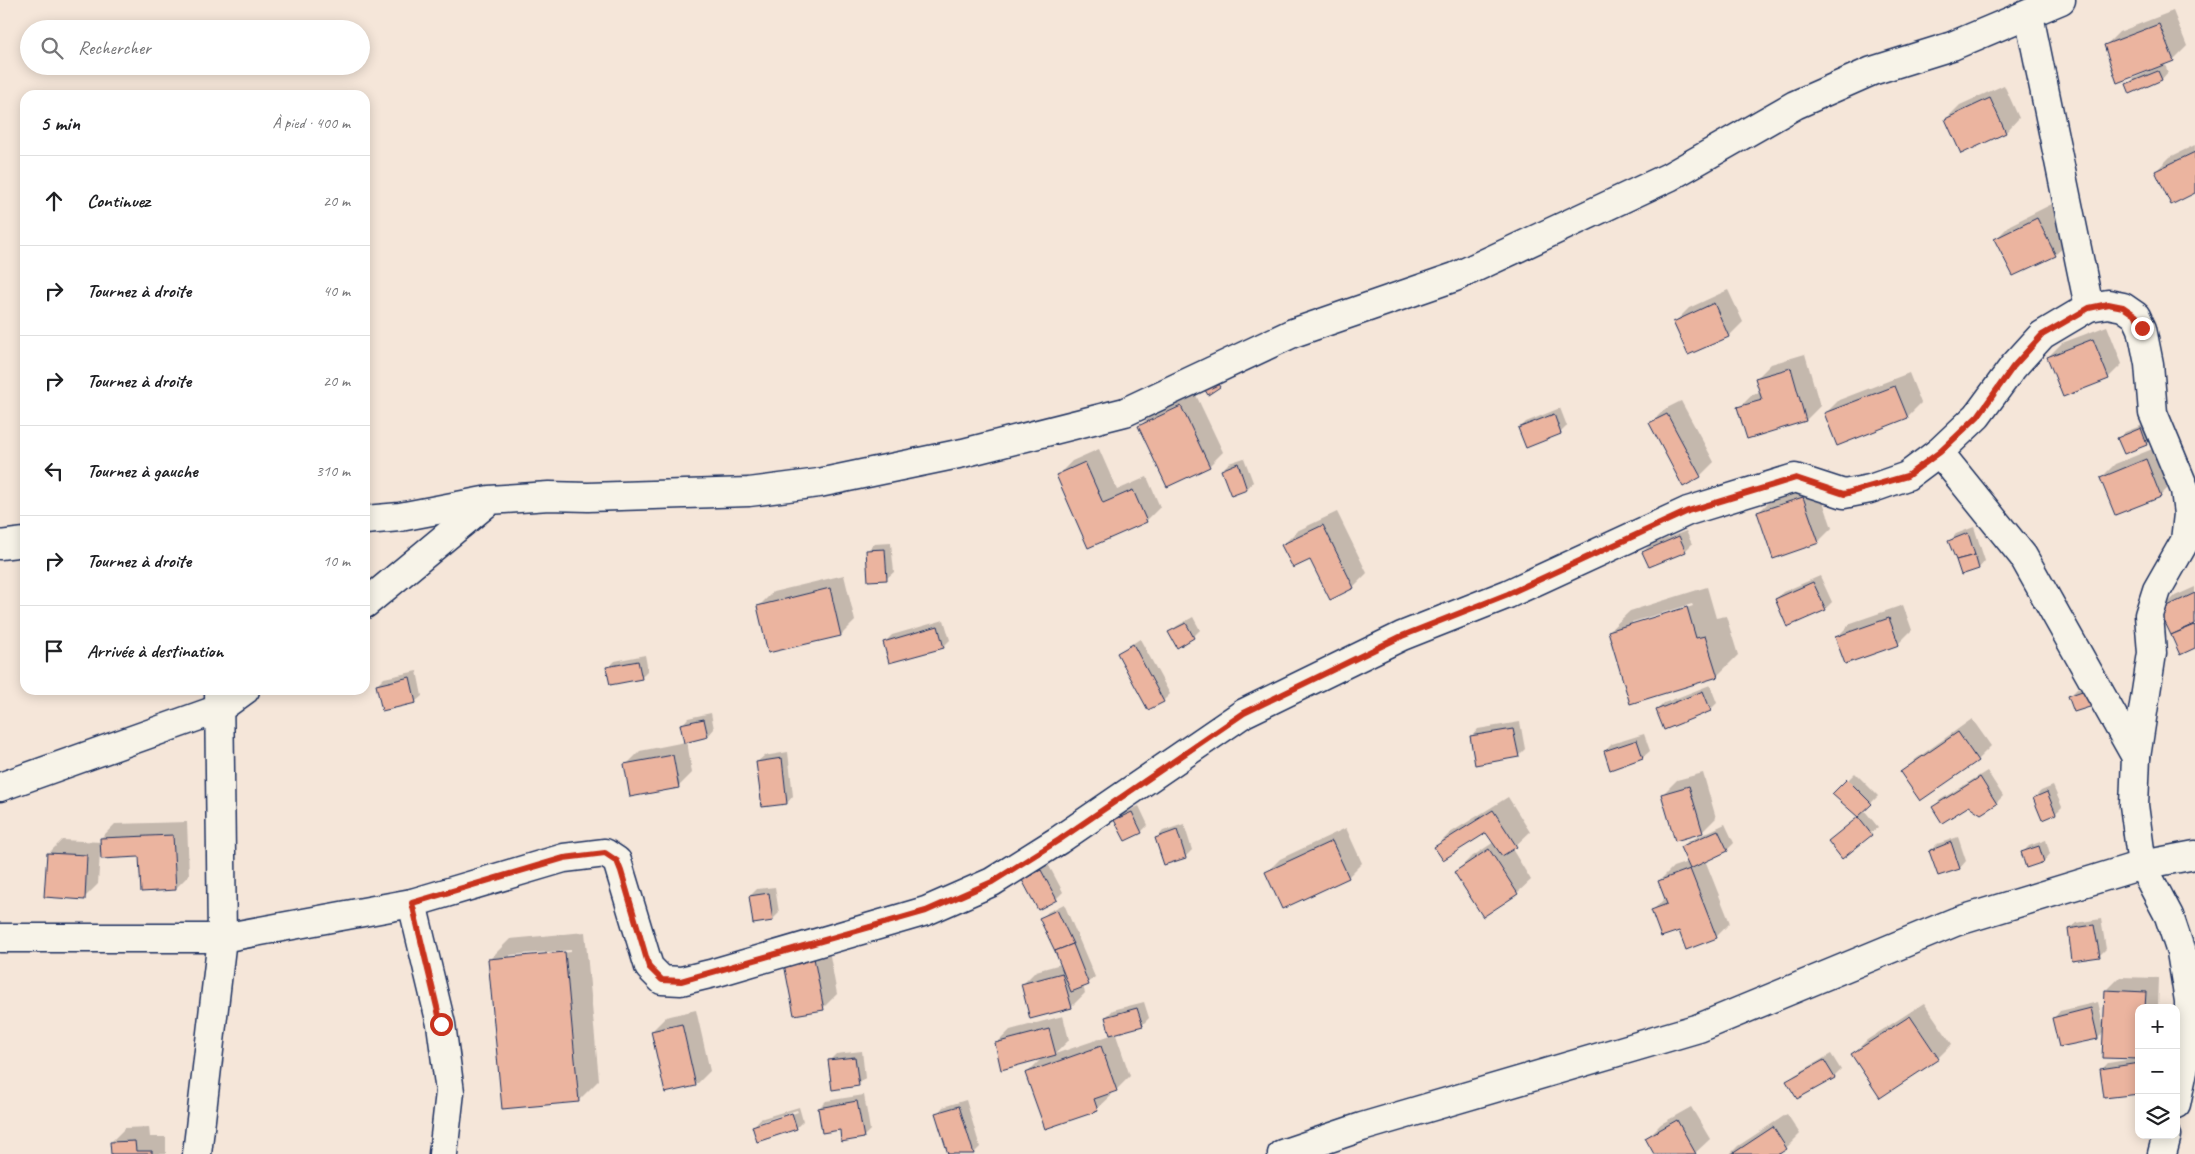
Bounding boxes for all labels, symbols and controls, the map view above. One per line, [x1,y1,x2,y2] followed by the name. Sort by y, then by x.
[20,20,370,75] search box
[38,34,66,62] icon: search
[78,36,151,60] text: Rechercher
[40,110,80,136] text: 5 min
[272,113,350,133] text: À pied · 400 m
[40,187,68,215] icon: ahead
[87,189,150,213] text: Continuez
[323,191,350,211] text: 20 m
[40,277,68,305] icon: right
[87,279,191,303] text: Tournez à droite
[323,281,350,301] text: 40 m
[2131,317,2154,340] route end
[40,367,68,395] icon: right
[87,369,191,393] text: Tournez à droite
[323,371,350,391] text: 20 m
[40,457,68,485] icon: left
[87,459,198,483] text: Tournez à gauche
[316,461,350,481] text: 310 m
[40,547,68,575] icon: right
[87,549,191,573] text: Tournez à droite
[323,551,350,571] text: 10 m
[40,637,68,665] icon: arrive
[87,639,223,663] text: Arrivée à destination
[2135,1004,2180,1139] map controls
[2135,1004,2180,1049] button: +
[430,1013,453,1036] route start
[2135,1049,2180,1094] button: −
[2135,1094,2180,1139] button: layers

